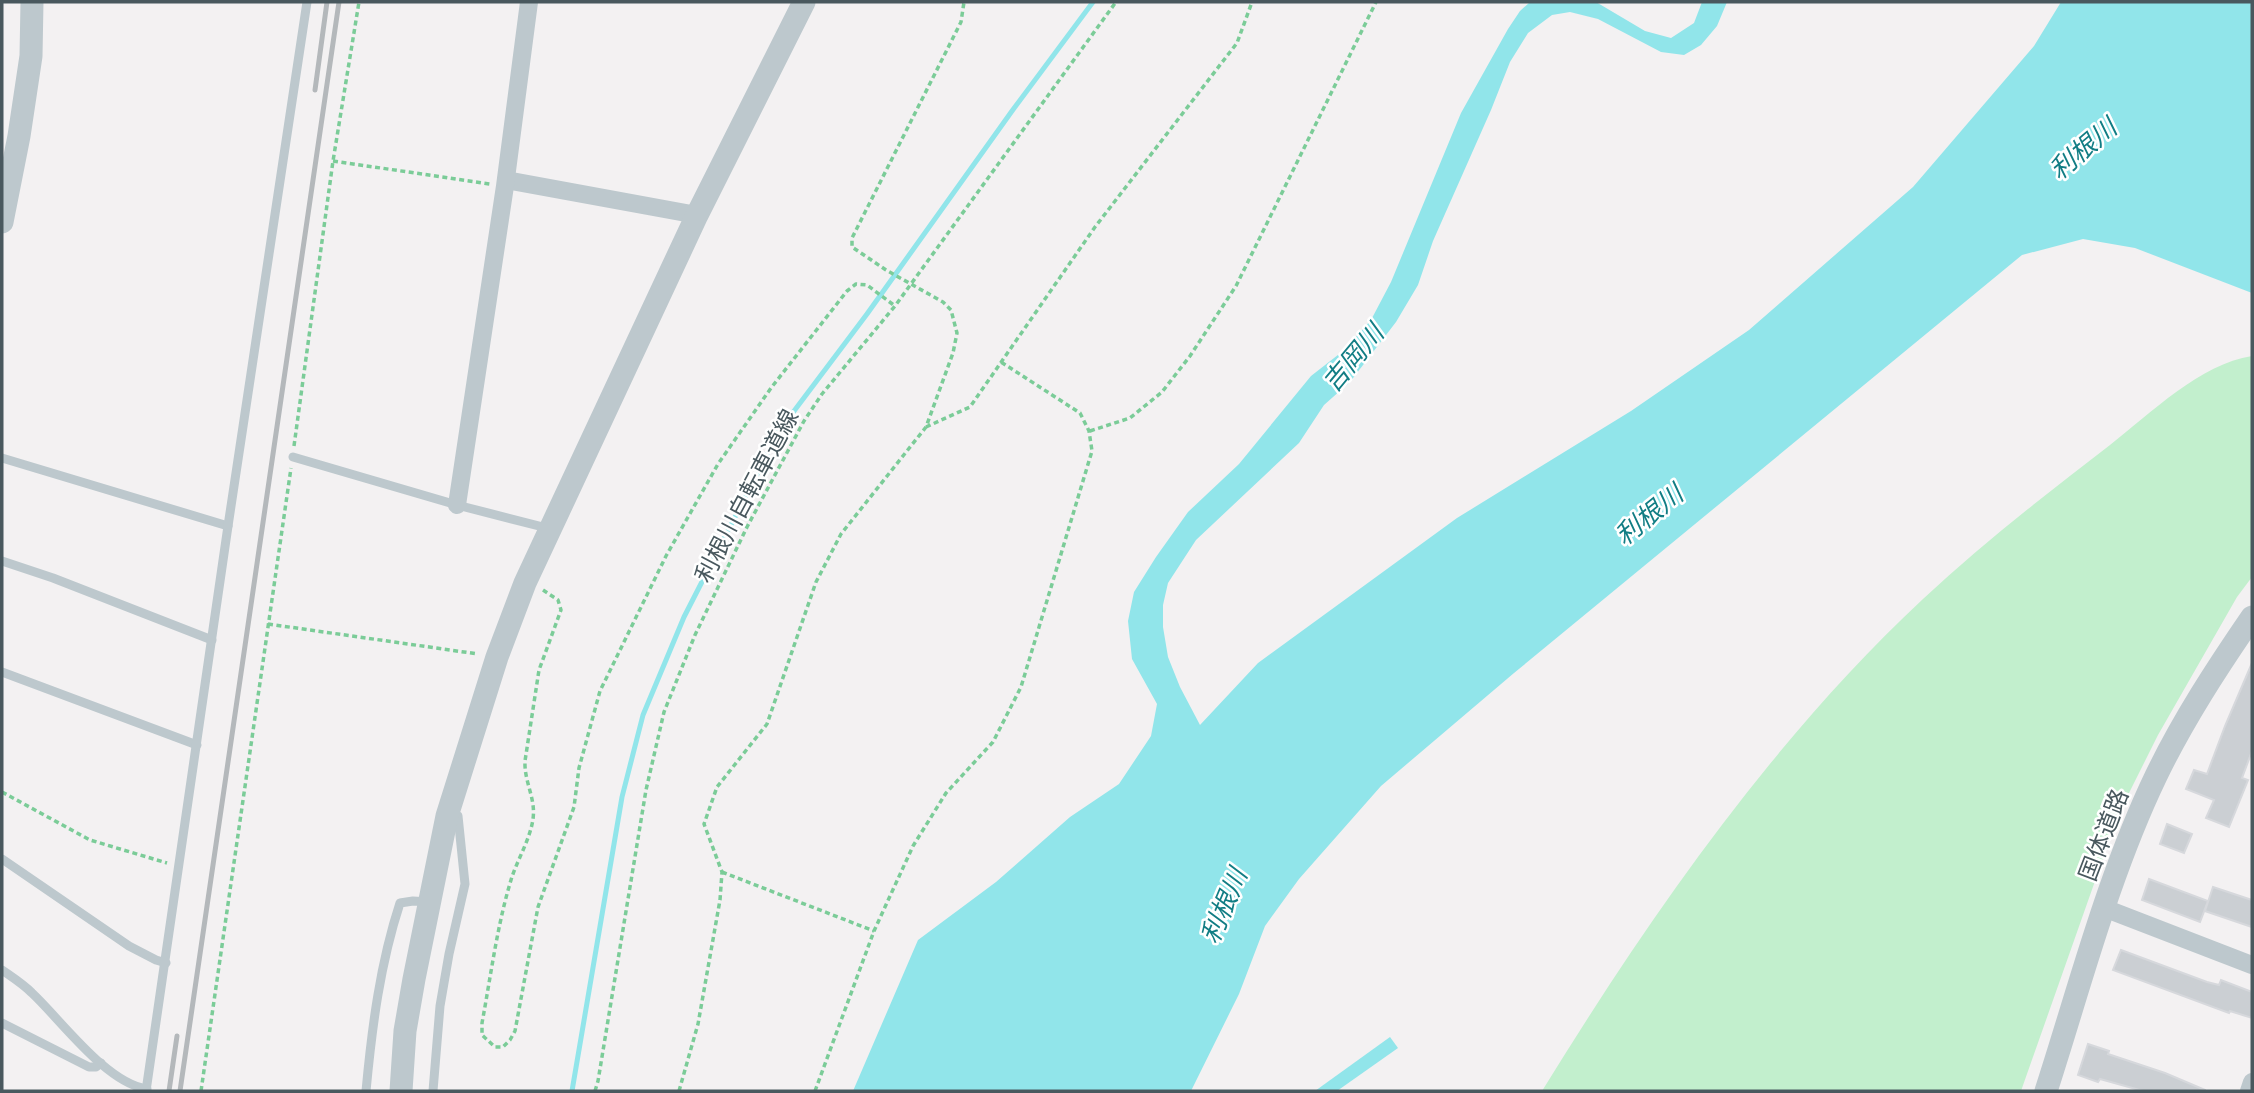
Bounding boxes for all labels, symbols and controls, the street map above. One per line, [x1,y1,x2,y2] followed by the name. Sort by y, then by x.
[2043,111,2125,186] water label: 利根川
[1316,316,1391,398] water label: 吉岡川
[690,405,804,587] street label: 利根川自転車道線
[1609,477,1691,551] water label: 利根川
[2074,785,2134,885] street label: 国体道路
[1195,861,1254,948] water label: 利根川

